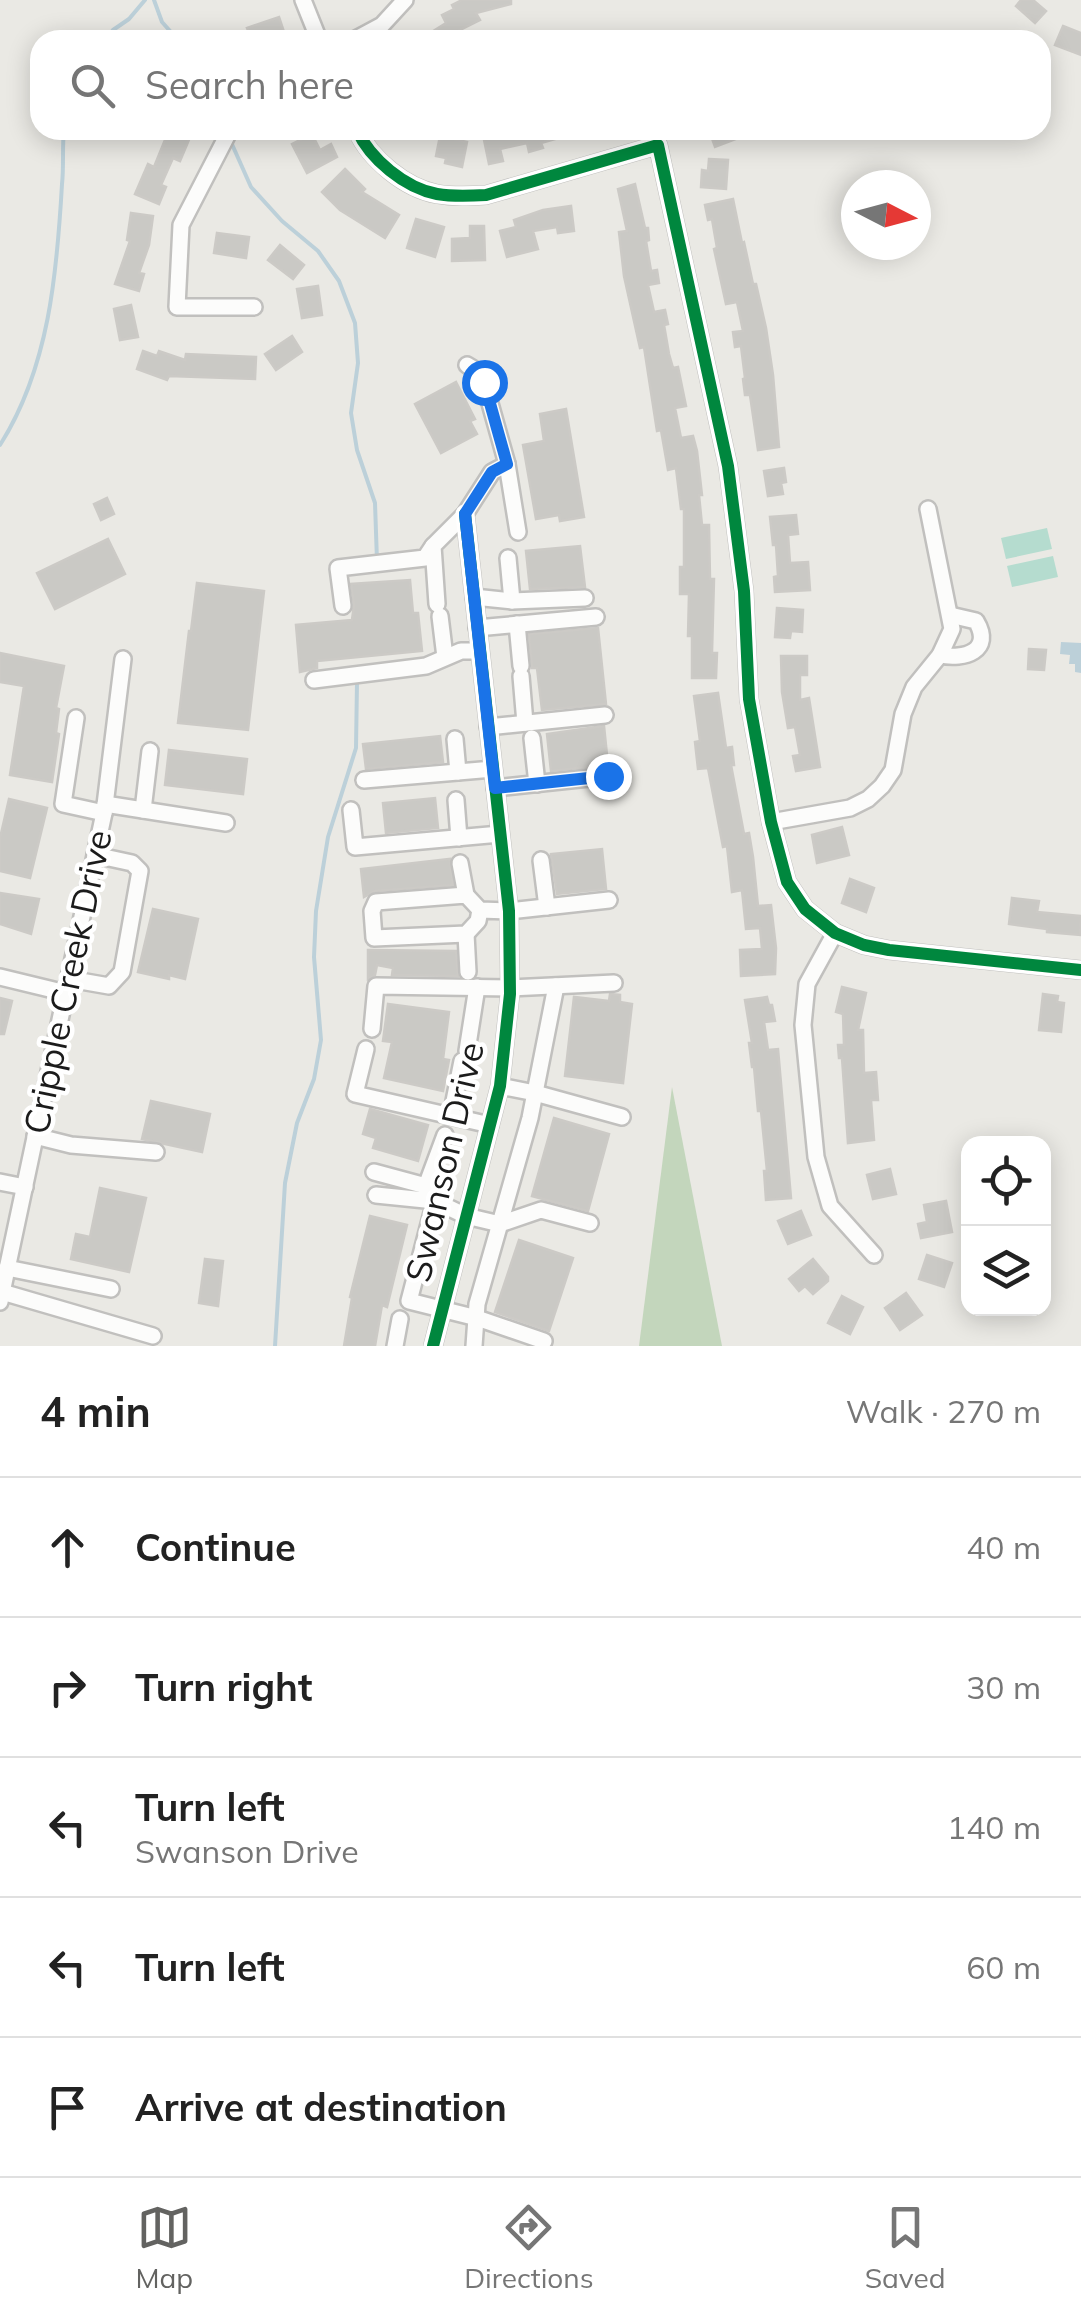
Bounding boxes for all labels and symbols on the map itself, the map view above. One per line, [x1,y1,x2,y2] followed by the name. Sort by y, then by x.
[841,170,931,260] north arrow
[462,360,508,406] route start
[586,754,632,800] route end
[13,826,121,1138] street label: Cripple Creek Drive
[395,1038,493,1286] street label: Swanson Drive

